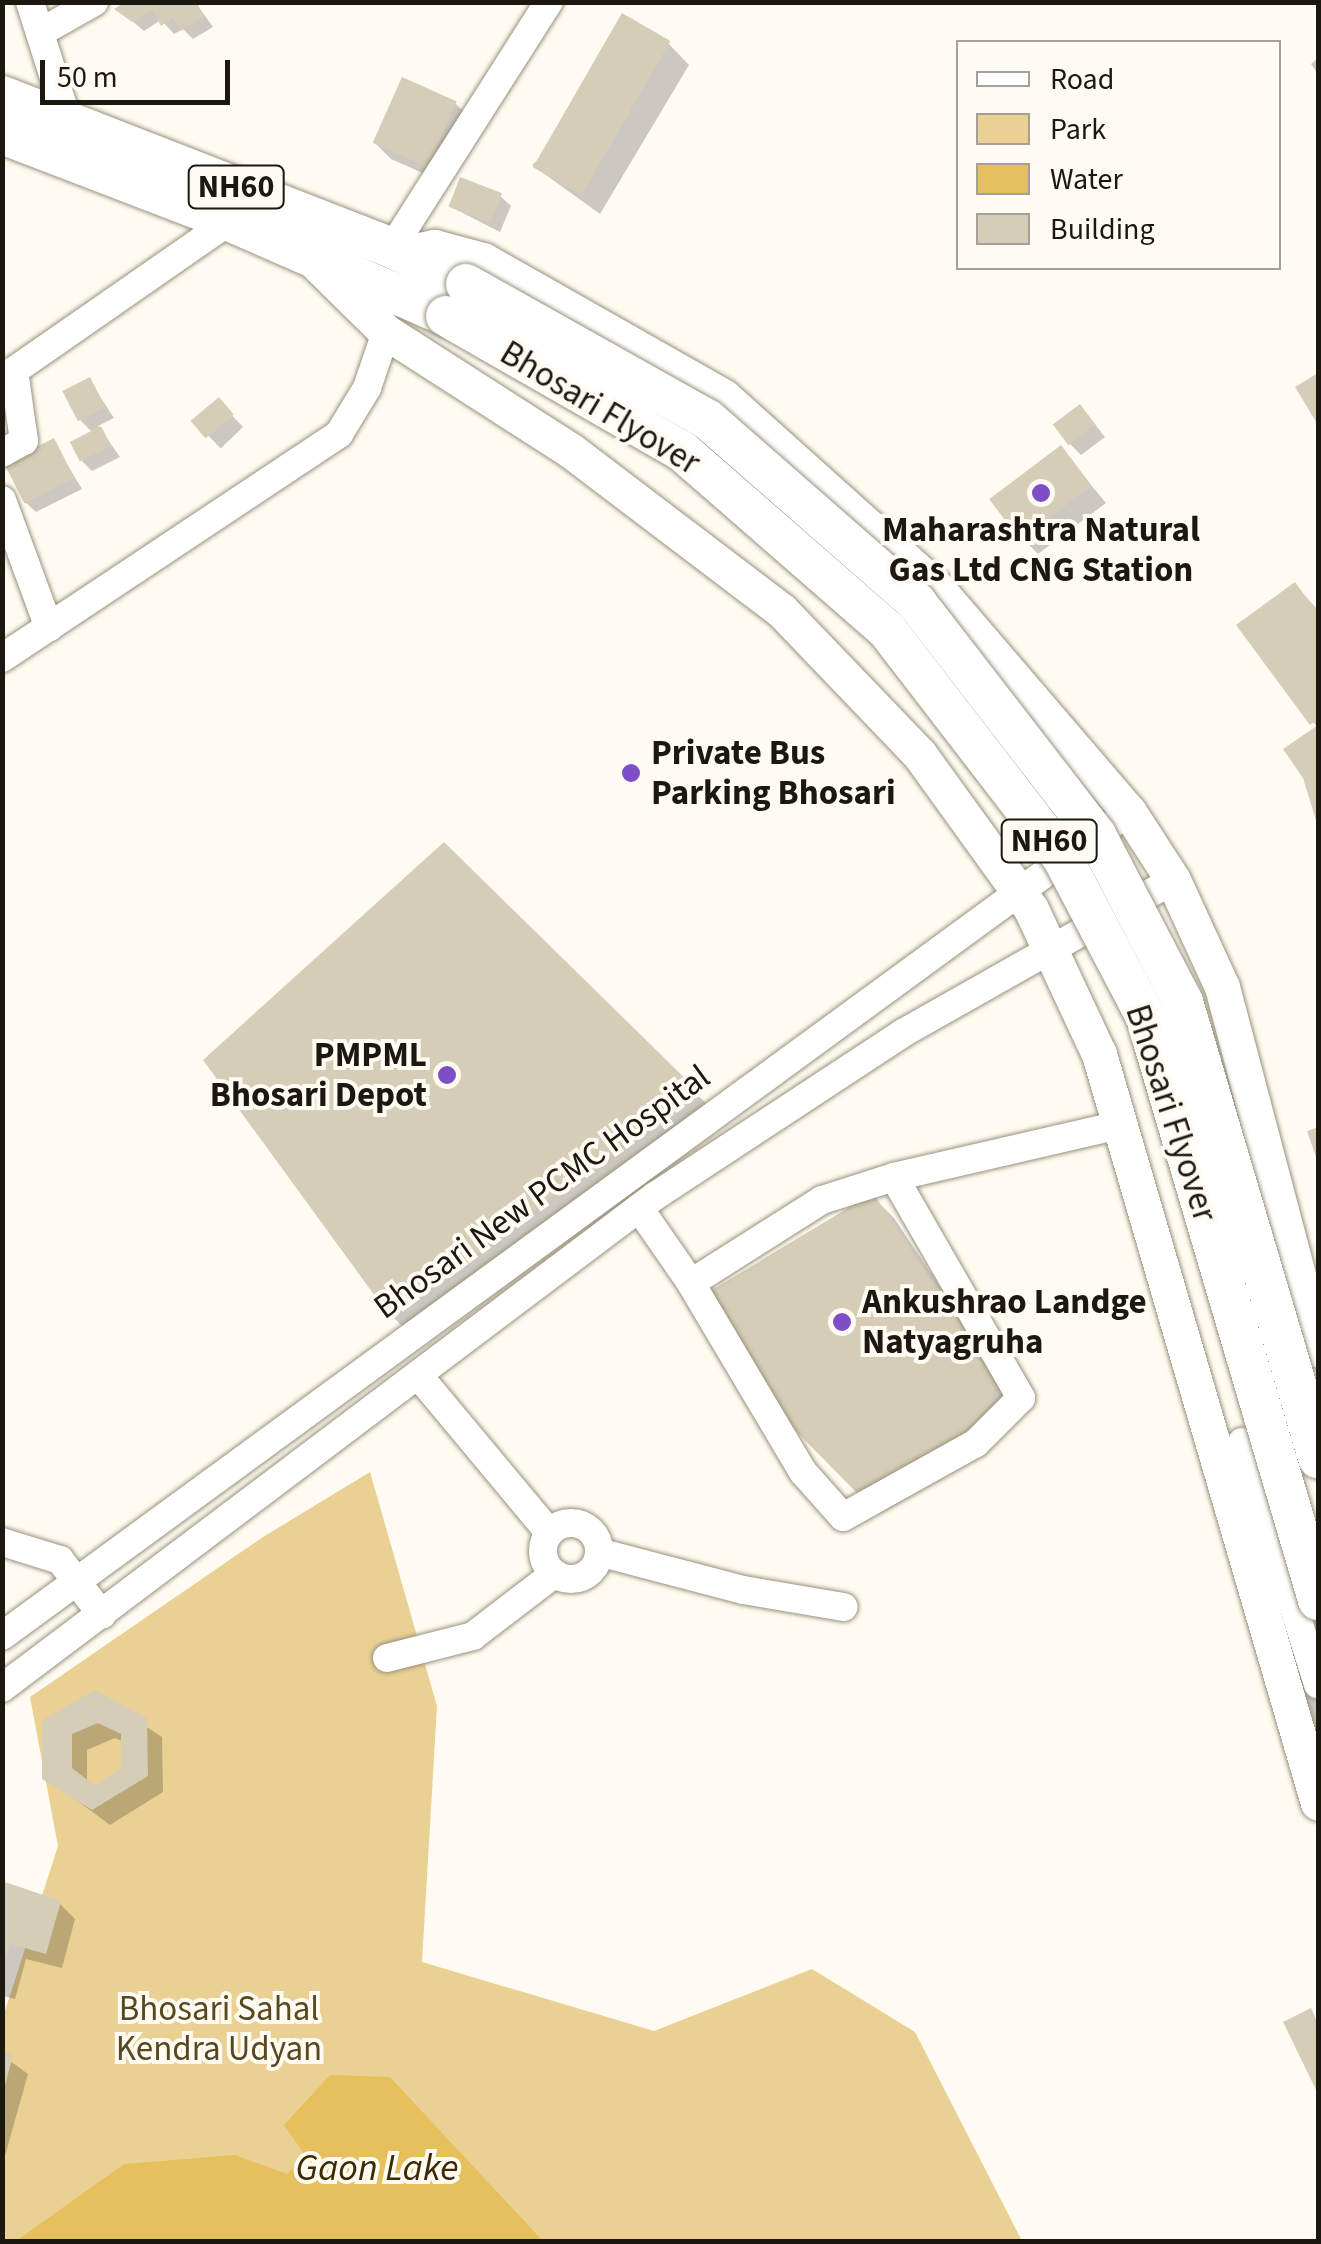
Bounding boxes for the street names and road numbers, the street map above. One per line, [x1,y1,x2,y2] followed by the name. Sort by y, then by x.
[186,160,286,214] road number: NH60
[493,332,707,484] street label: Bhosari Flyover
[999,814,1099,868] road number: NH60
[1116,999,1226,1227] street label: Bhosari Flyover
[366,1056,718,1328] street label: Bhosari New PCMC Hospital

